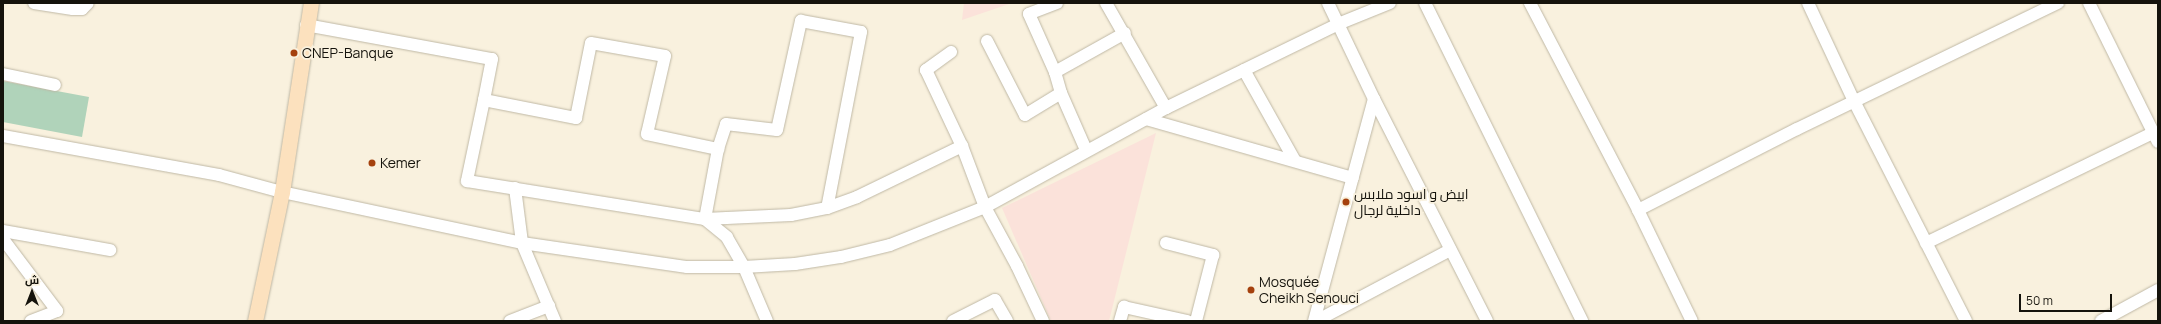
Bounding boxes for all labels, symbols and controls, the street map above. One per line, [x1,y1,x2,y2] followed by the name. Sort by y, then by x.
[302,45,393,61] place label: CNEP-Banque
[289,48,299,58] marker: CNEP-Banque
[380,155,421,171] place label: Kemer
[367,158,377,168] marker: Kemer
[1354,186,1469,218] place label: ابيض و اسود ملابس داخلية لرجال
[1341,197,1351,207] marker: ابيض و اسود ملابس داخلية لرجال
[12,272,52,312] north arrow
[25,272,39,287] text: ش
[1259,274,1359,306] place label: Mosquée Cheikh Senouci
[1246,285,1256,295] marker: Mosquée Cheikh Senouci
[2021,286,2114,312] scale bar
[2026,292,2053,309] text: 50 m

